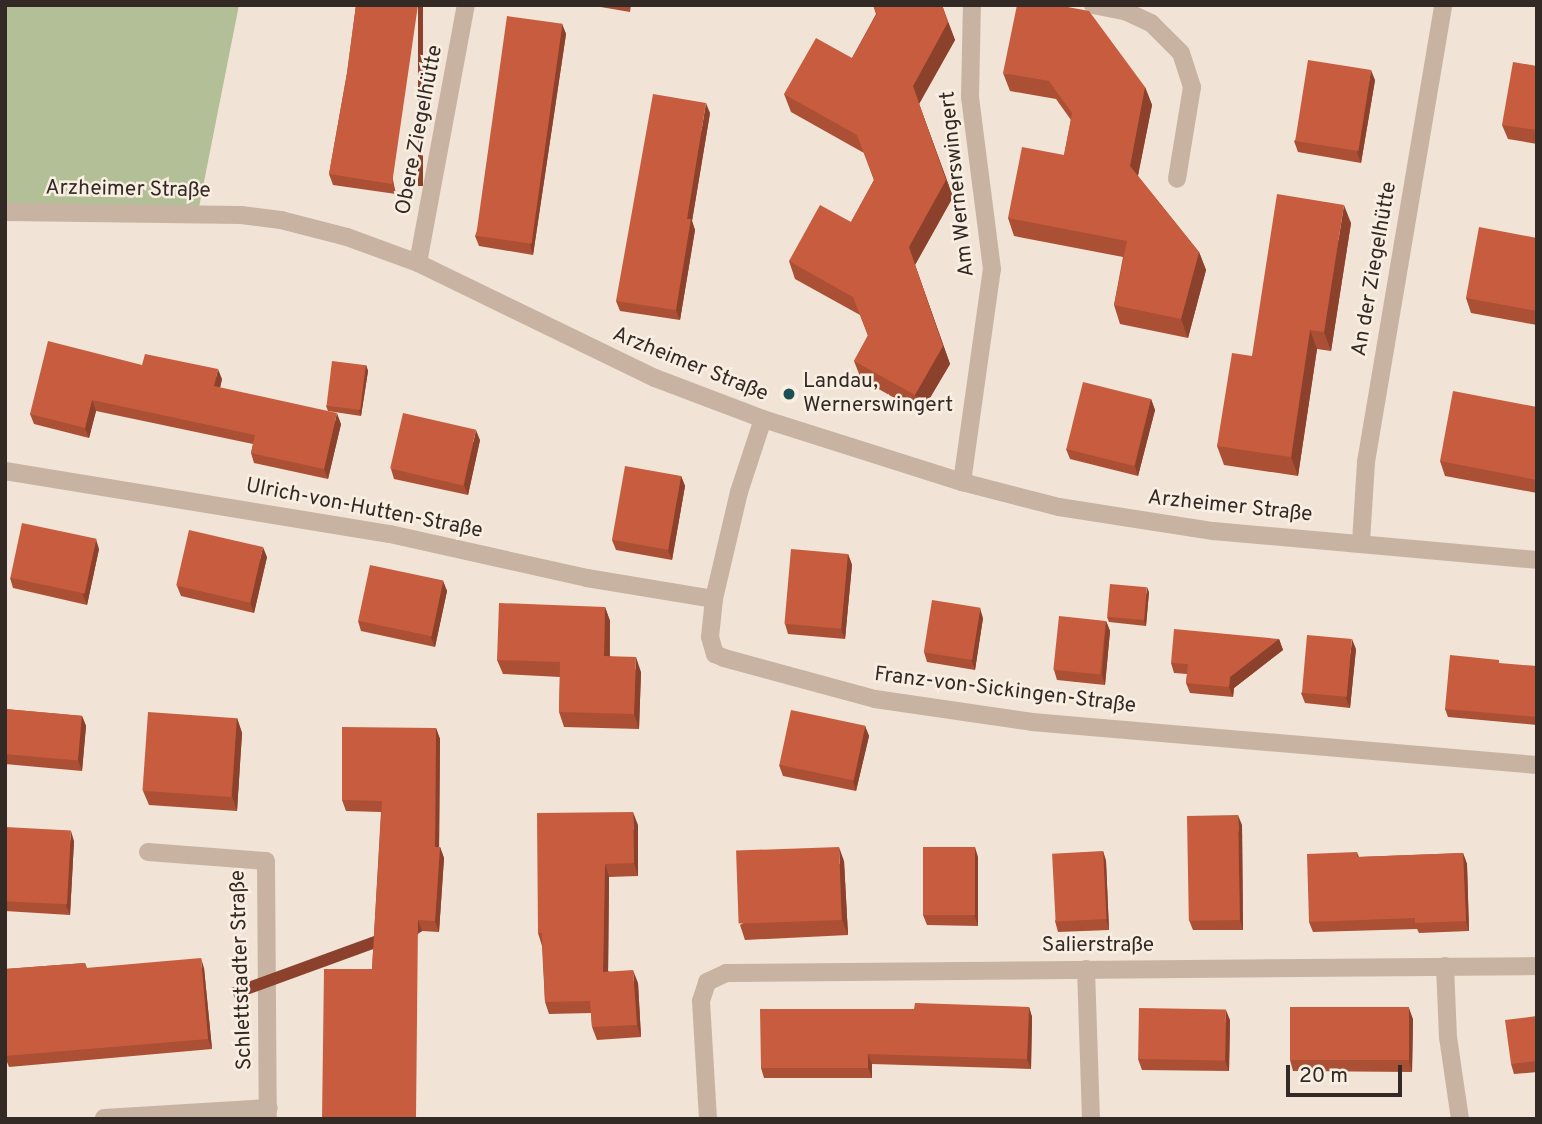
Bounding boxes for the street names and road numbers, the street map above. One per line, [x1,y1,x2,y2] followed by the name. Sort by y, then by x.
[391,43,449,217] street label: Obere Ziegelhütte
[936,90,980,278] street label: Am Wernerswingert
[45,176,211,204] street label: Arzheimer Straße
[1347,180,1403,358] street label: An der Ziegelhütte
[609,322,771,408] street label: Arzheimer Straße
[243,474,485,544] street label: Ulrich-von-Hutten-Straße
[1146,486,1314,528] street label: Arzheimer Straße
[873,662,1137,720] street label: Franz-von-Sickingen-Straße
[226,869,258,1071] street label: Schlettstadter Straße
[1042,933,1154,959] street label: Salierstraße

